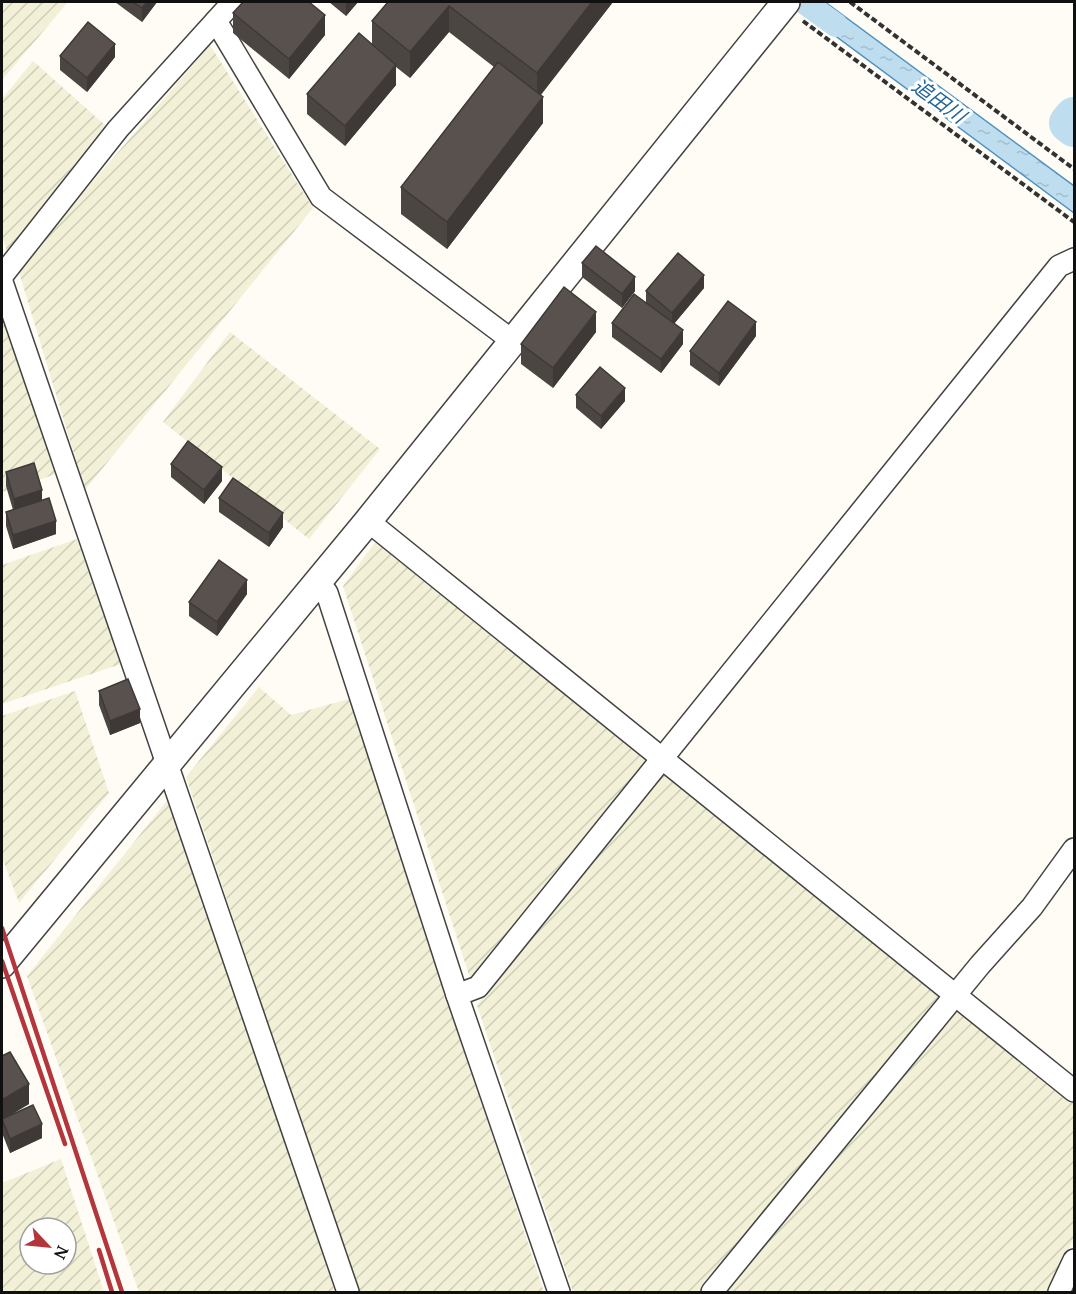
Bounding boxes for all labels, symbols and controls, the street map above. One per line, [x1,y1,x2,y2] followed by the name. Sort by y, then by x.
[907,72,973,130] water label: 追田川
[18,1216,78,1276] north arrow
[49,1242,74,1263] text: N

